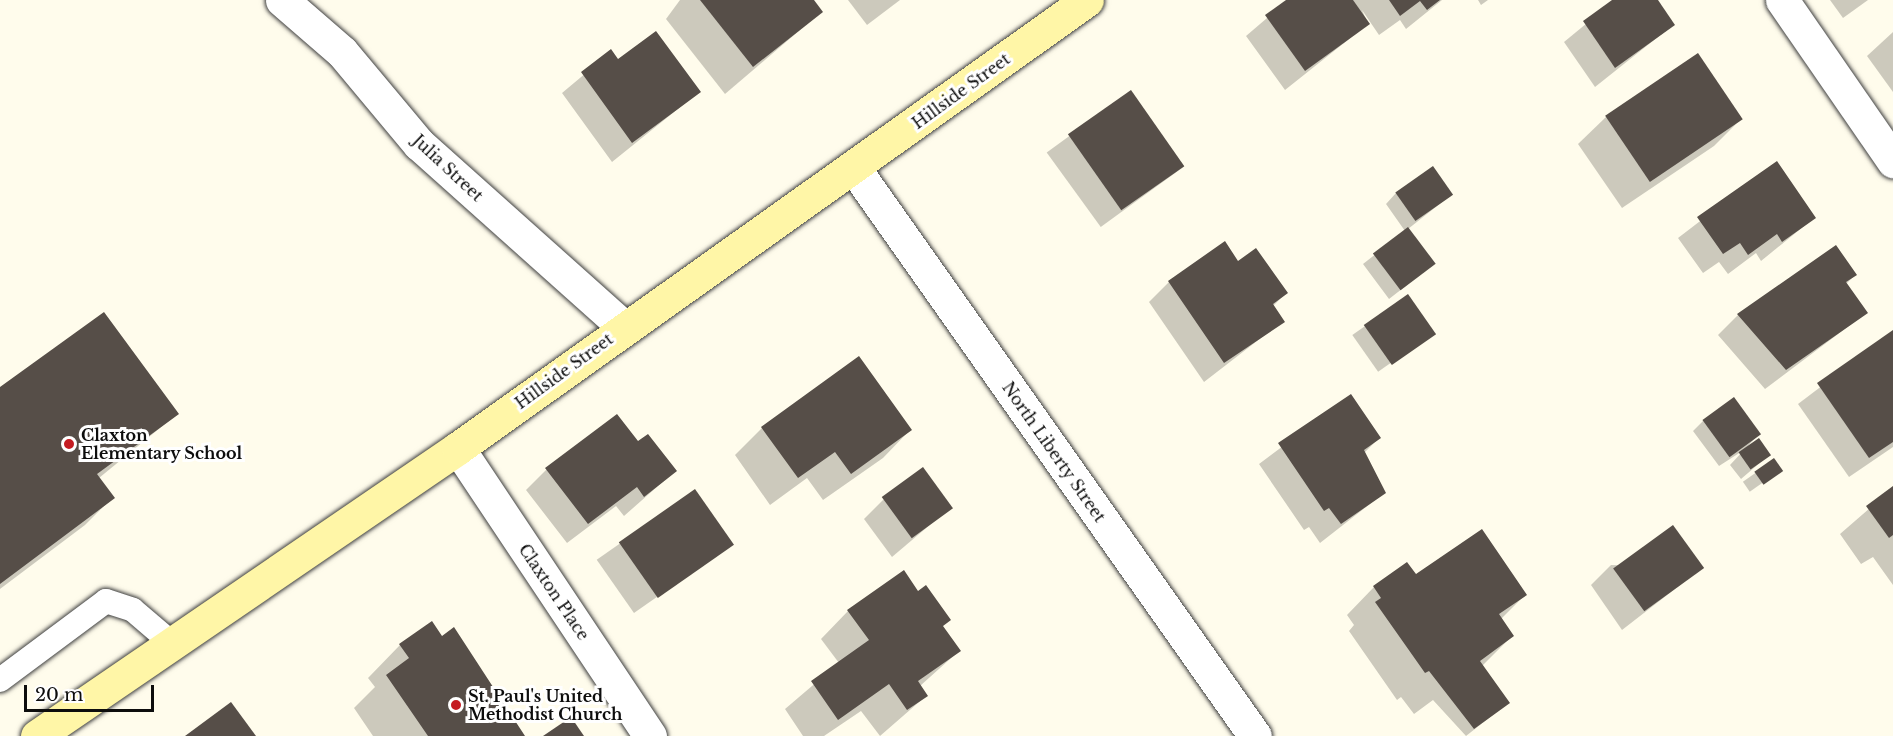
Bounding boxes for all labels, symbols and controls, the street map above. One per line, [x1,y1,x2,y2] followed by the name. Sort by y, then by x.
[908,49,1014,133] street label: Hillside Street
[409,131,487,205] street label: Julia Street
[511,329,617,413] street label: Hillside Street
[998,378,1110,526] street label: North Liberty Street
[81,425,243,463] place label: Claxton Elementary School
[62,437,76,451] marker: Claxton Elementary School
[515,540,593,644] street label: Claxton Place
[27,673,158,711] scale bar
[35,684,83,706] text: 20 m
[468,686,622,724] place label: St. Paul's United Methodist Church
[449,698,463,712] marker: St. Paul's United Methodist Church

